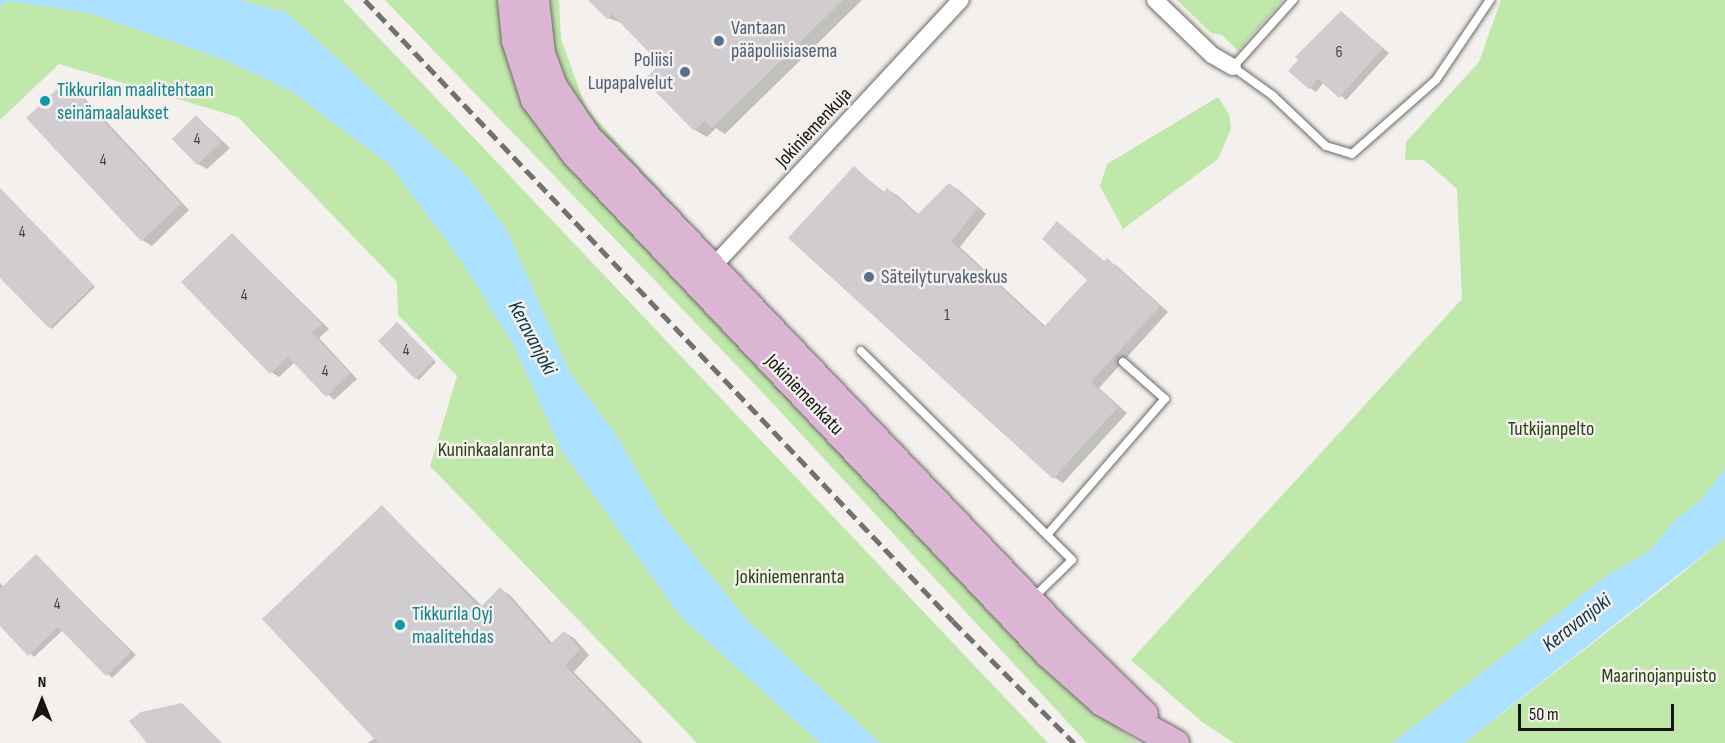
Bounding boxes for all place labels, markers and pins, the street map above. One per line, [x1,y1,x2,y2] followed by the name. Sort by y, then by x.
[731,17,837,64] place label: Vantaan pääpoliisiasema
[712,34,726,48] marker: Vantaan pääpoliisiasema
[588,48,673,95] place label: Poliisi Lupapalvelut
[678,65,692,79] marker: Poliisi Lupapalvelut
[57,78,214,125] place label: Tikkurilan maalitehtaan seinämaalaukset
[38,94,52,108] marker: Tikkurilan maalitehtaan seinämaalaukset
[881,265,1008,289] place label: Säteilyturvakeskus
[862,270,876,284] marker: Säteilyturvakeskus
[412,602,494,649] place label: Tikkurila Oyj maalitehdas
[393,618,407,632] marker: Tikkurila Oyj maalitehdas

